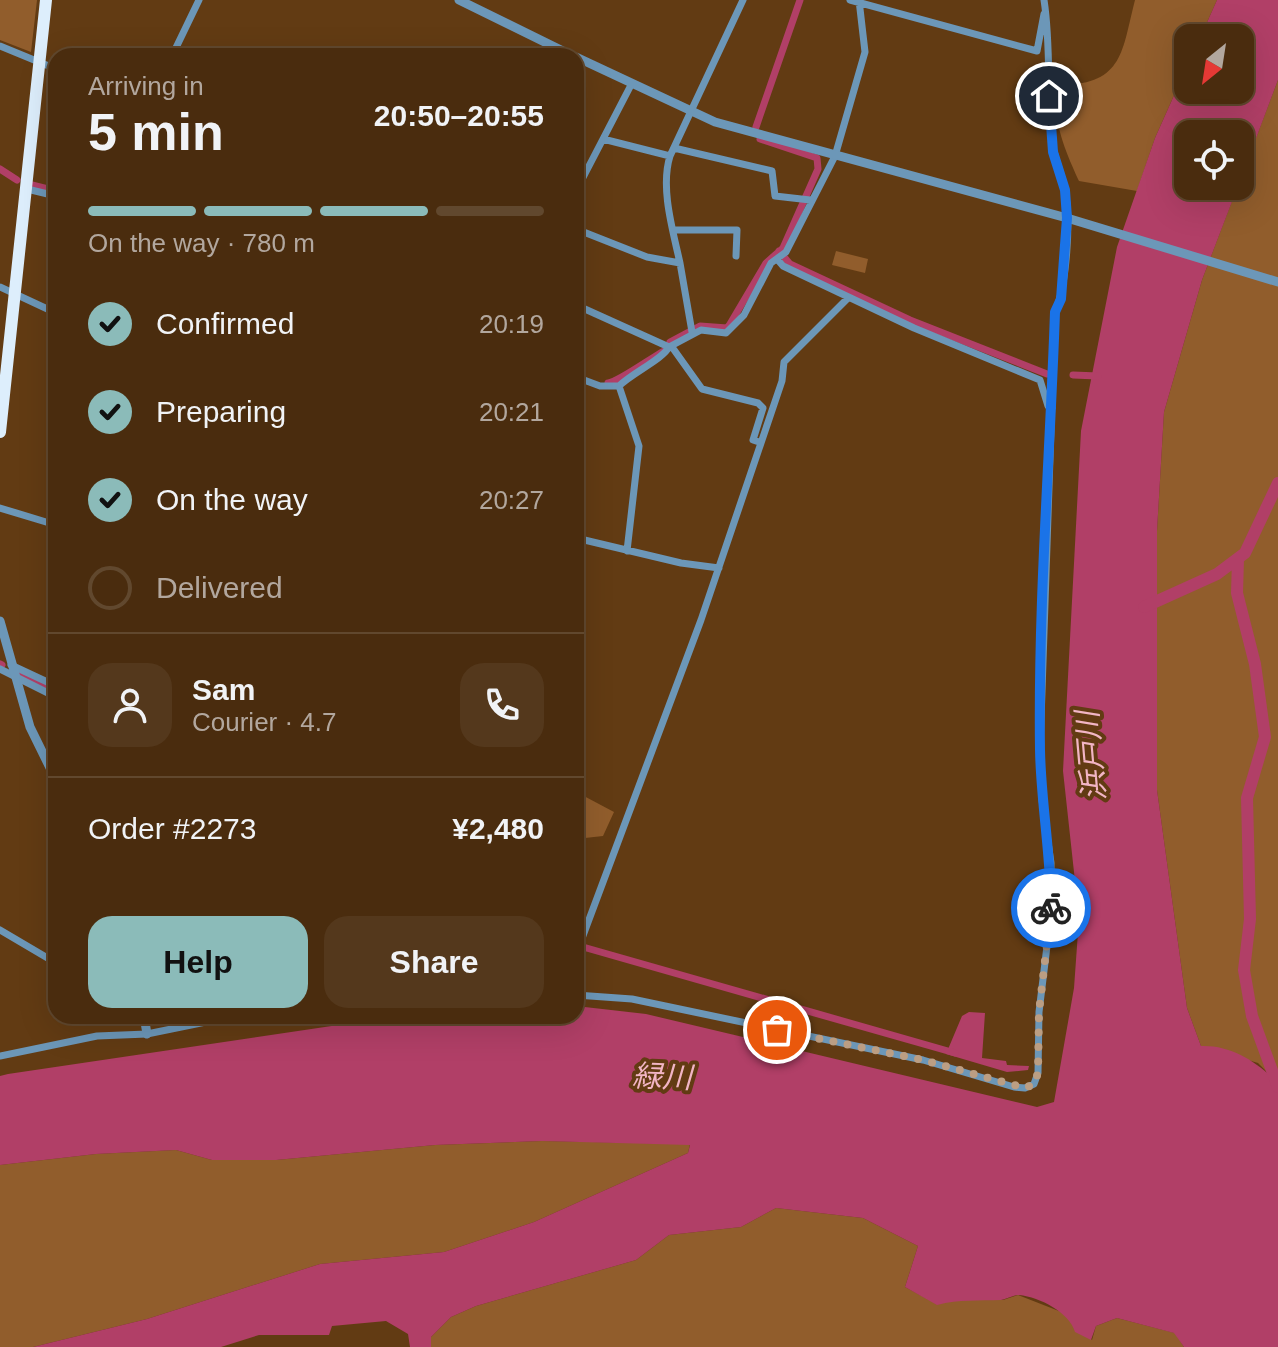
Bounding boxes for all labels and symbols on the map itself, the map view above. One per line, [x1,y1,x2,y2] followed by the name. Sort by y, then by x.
[1174,24,1254,104] north arrow
[1015,62,1083,130] pin
[1070,707,1111,802] water label: 浜戸川
[1011,868,1091,948] courier
[743,996,811,1064] pin
[631,1059,696,1094] water label: 緑川

